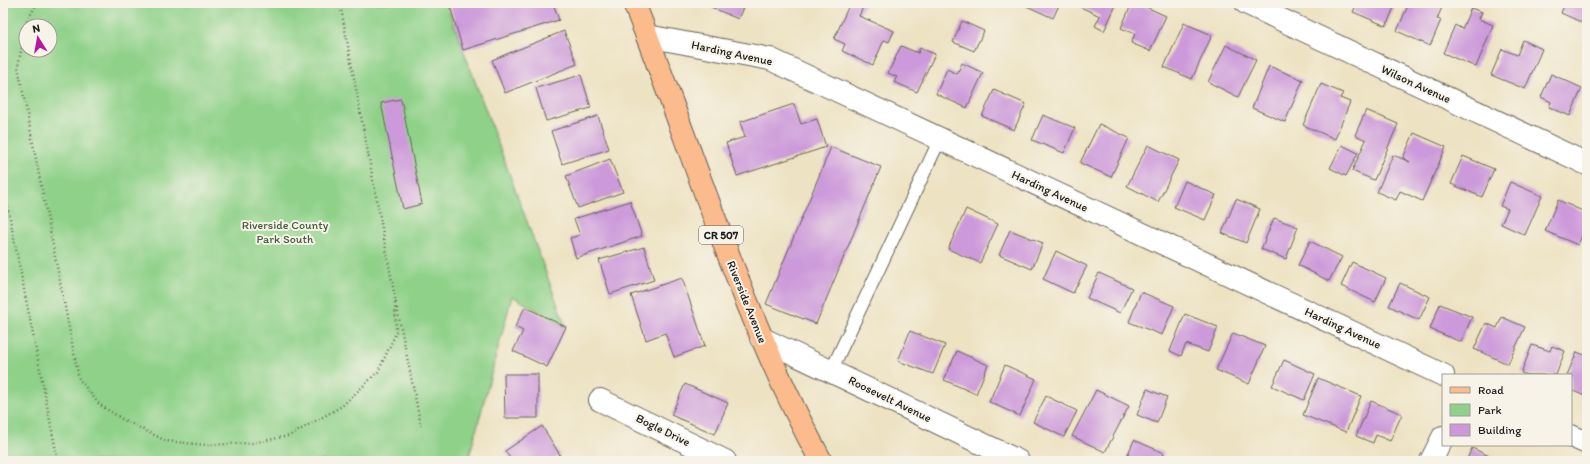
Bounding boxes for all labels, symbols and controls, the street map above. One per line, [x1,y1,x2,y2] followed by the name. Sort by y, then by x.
[18,18,58,58] north arrow
[31,22,41,36] text: N
[690,38,774,68] street label: Harding Avenue
[1379,62,1453,106] street label: Wilson Avenue
[1010,167,1091,215] street label: Harding Avenue
[242,218,329,246] park label: Riverside County Park South
[699,226,743,244] road number: CR 507
[724,259,770,346] street label: Riverside Avenue
[1303,304,1384,352] street label: Harding Avenue
[846,373,934,425] street label: Roosevelt Avenue
[1442,374,1572,446] legend
[1478,383,1504,397] text: Road
[1478,403,1502,417] text: Park
[634,411,693,449] street label: Bogle Drive
[1478,423,1522,437] text: Building

